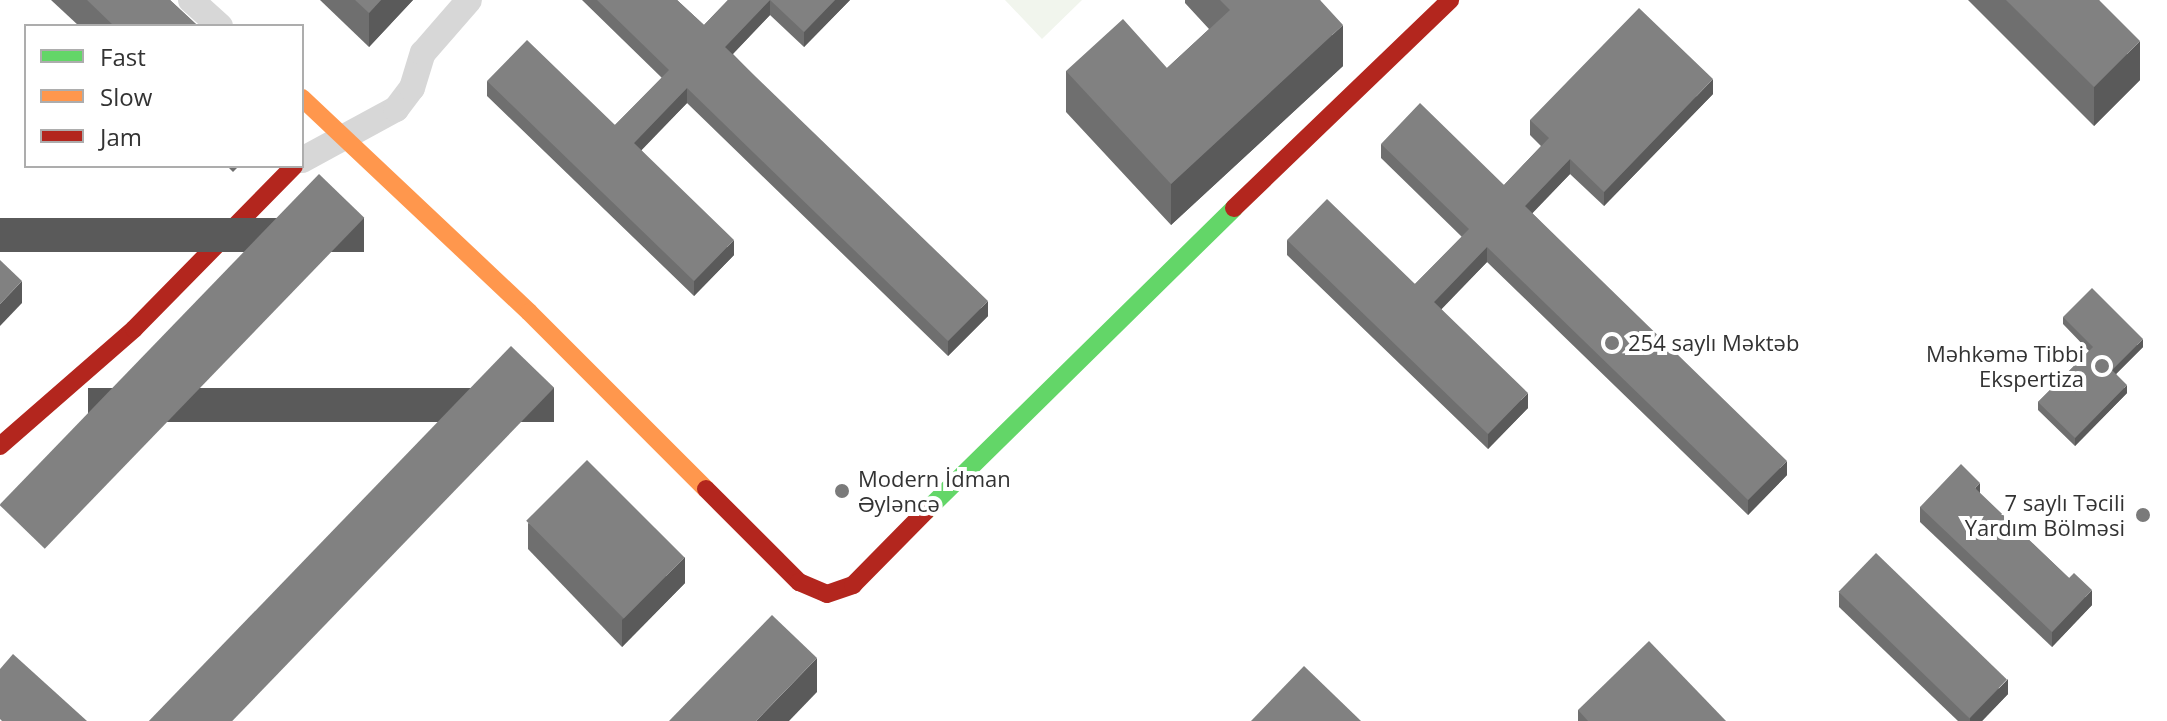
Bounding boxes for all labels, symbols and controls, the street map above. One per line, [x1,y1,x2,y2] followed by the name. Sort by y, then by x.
[24,24,304,168] legend
[100,40,146,73] text: Fast
[100,80,152,113] text: Slow
[100,120,142,153] text: Jam
[1628,330,1799,356] place label: 254 saylı Məktəb
[1603,334,1621,352] marker: 254 saylı Məktəb
[1926,340,2084,392] place label: Məhkəmə Tibbi Ekspertiza
[2091,355,2113,377] marker: Məhkəmə Tibbi Ekspertiza
[858,465,1011,516] place label: Modern İdman Əyləncə
[833,482,851,500] marker: Modern İdman Əyləncə
[1965,489,2125,540] place label: 7 saylı Təcili Yardım Bölməsi
[2132,504,2154,526] marker: 7 saylı Təcili Yardım Bölməsi

